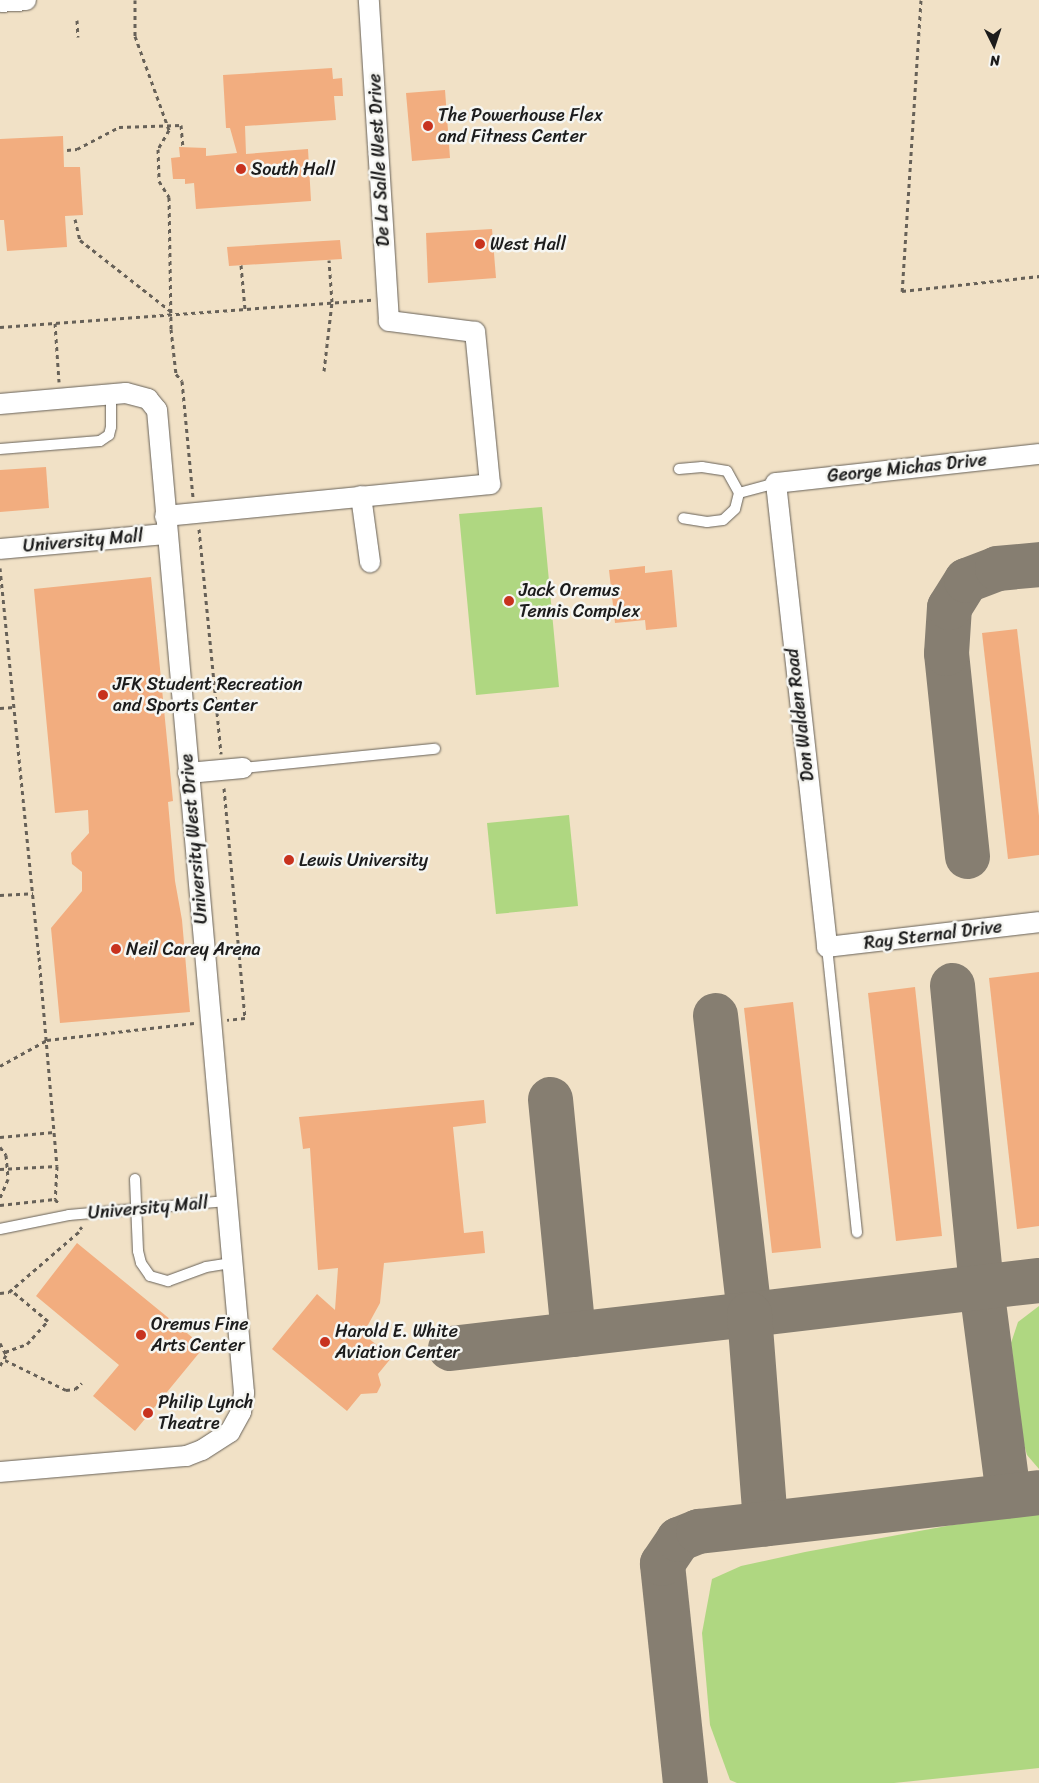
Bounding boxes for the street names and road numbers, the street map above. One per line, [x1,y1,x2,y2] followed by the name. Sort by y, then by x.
[364,72,394,248] street label: De La Salle West Drive
[827,449,987,487] street label: George Michas Drive
[22,525,144,557] street label: University Mall
[781,647,819,783] street label: Don Walden Road
[176,753,212,925] street label: University West Drive
[863,916,1003,954] street label: Ray Sternal Drive
[87,1192,209,1224] street label: University Mall

